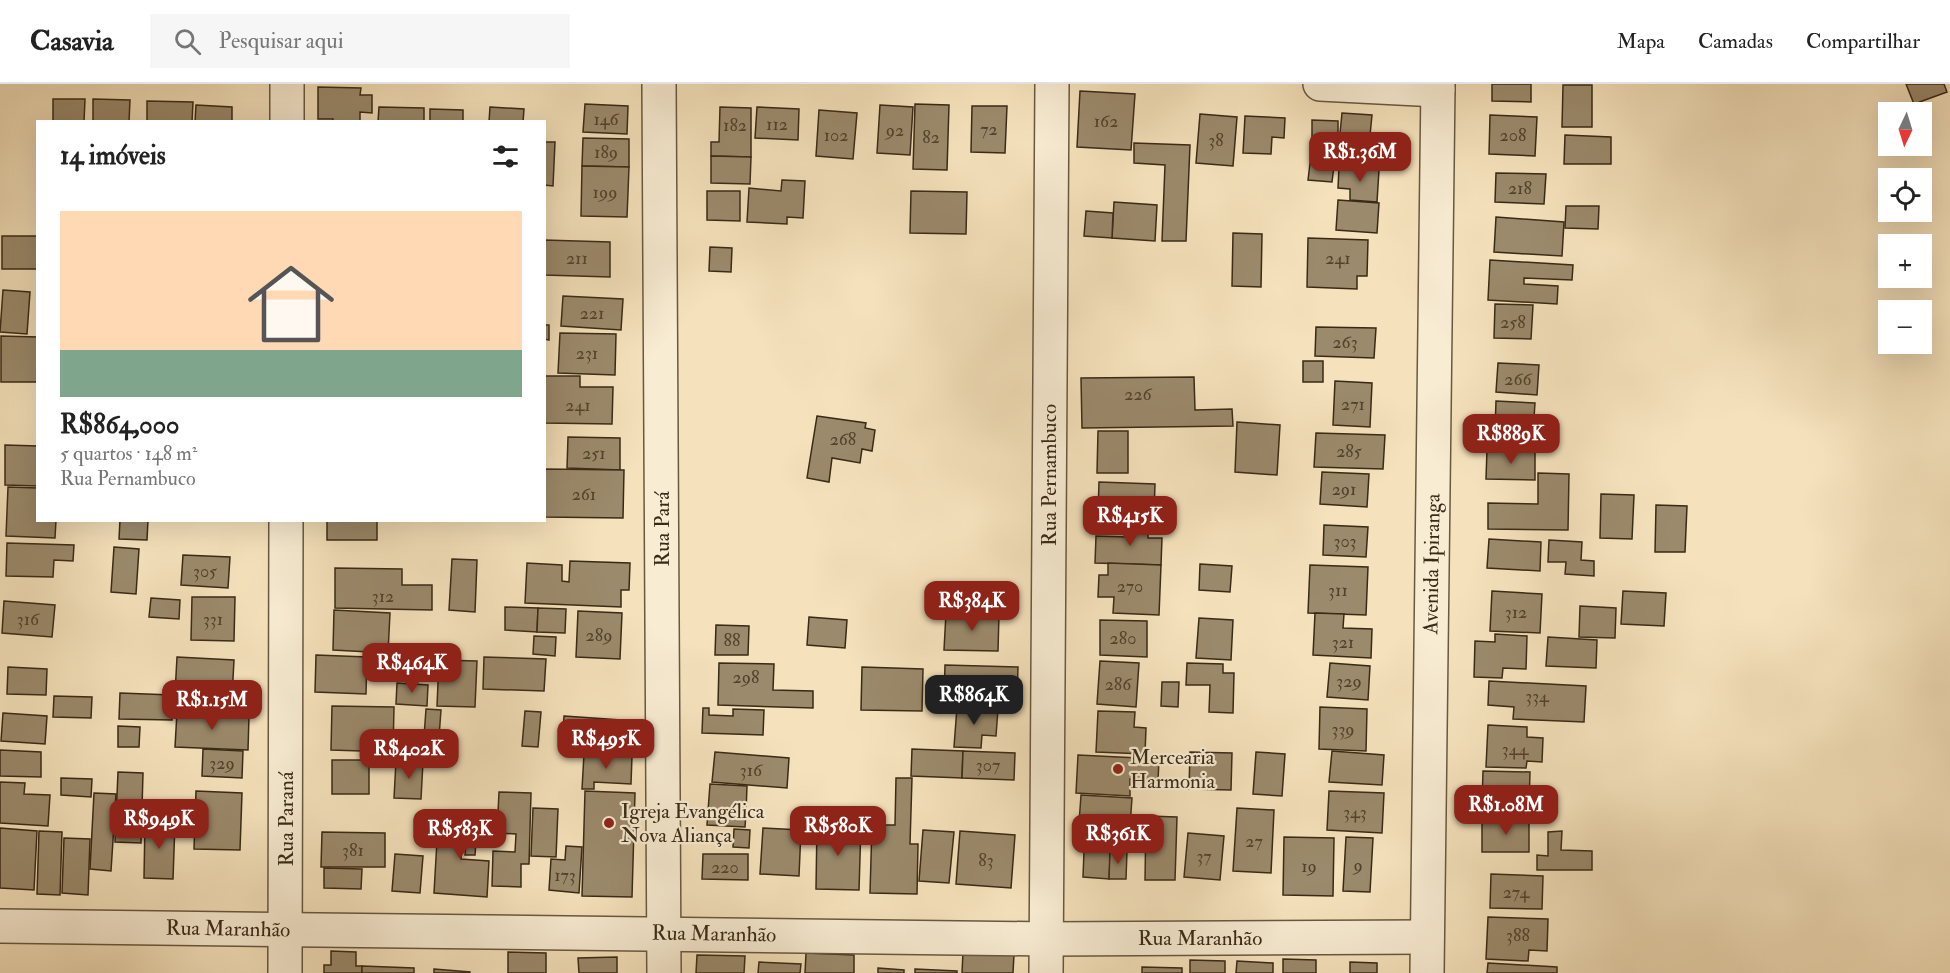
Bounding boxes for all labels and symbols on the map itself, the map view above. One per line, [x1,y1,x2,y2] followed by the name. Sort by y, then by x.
[1878,102,1932,156] north arrow
[593,108,620,131] house number: 146
[1094,110,1118,133] house number: 162
[766,113,788,136] house number: 112
[723,114,747,137] house number: 182
[980,118,998,141] house number: 72
[884,119,904,142] house number: 92
[824,124,848,147] house number: 102
[1500,124,1526,147] house number: 208
[922,126,940,149] house number: 82
[1208,129,1224,152] house number: 38
[1305,132,1415,183] pin: R$1.36M
[594,141,618,164] house number: 189
[1508,177,1532,200] house number: 218
[593,181,617,204] house number: 199
[566,247,588,270] house number: 211
[1325,247,1351,270] house number: 241
[580,302,604,325] house number: 221
[1500,311,1526,334] house number: 258
[1332,331,1358,354] house number: 263
[576,342,598,365] house number: 231
[1504,368,1533,391] house number: 266
[1124,383,1153,406] house number: 226
[1341,393,1365,416] house number: 271
[565,394,591,417] house number: 241
[1036,404,1063,546] street label: Rua Pernambuco
[1462,414,1560,465] pin: R$889K
[830,428,856,451] house number: 268
[1336,440,1362,463] house number: 285
[582,442,606,465] house number: 251
[1332,478,1356,501] house number: 291
[572,483,596,506] house number: 261
[649,491,676,567] street label: Rua Pará
[1417,493,1447,636] street label: Avenida Ipiranga
[1081,496,1179,547] pin: R$415K
[1333,530,1357,553] house number: 303
[193,560,217,583] house number: 305
[1117,575,1143,598] house number: 270
[1328,579,1348,602] house number: 311
[923,581,1021,632] pin: R$384K
[372,585,394,608] house number: 312
[1505,601,1527,624] house number: 312
[17,608,40,631] house number: 316
[203,608,223,631] house number: 331
[586,624,612,647] house number: 289
[1110,627,1136,650] house number: 280
[724,629,740,652] house number: 88
[1332,631,1354,654] house number: 321
[363,643,461,694] pin: R$464K
[733,666,759,689] house number: 298
[1336,670,1362,693] house number: 329
[1105,673,1132,696] house number: 286
[925,675,1023,726] pin: R$864K
[157,680,267,731] pin: R$1.15M
[1525,685,1550,708] house number: 334
[1331,718,1355,741] house number: 339
[557,719,655,770] pin: R$495K
[360,729,458,780] pin: R$402K
[1502,738,1529,761] house number: 344
[1130,744,1215,795] place label: Mercearia Harmonia
[209,752,235,775] house number: 329
[976,754,1000,777] house number: 307
[740,759,763,782] house number: 316
[1111,762,1125,776] marker: Mercearia Harmonia
[273,771,300,867] street label: Rua Paraná
[1451,785,1561,836] pin: R$1.08M
[621,798,765,849] place label: Igreja Evangélica Nova Aliança
[110,799,208,850] pin: R$949K
[1343,801,1367,824] house number: 343
[789,806,887,857] pin: R$580K
[411,809,509,860] pin: R$583K
[1069,814,1167,865] pin: R$361K
[602,816,616,830] marker: Igreja Evangélica Nova Aliança
[1245,830,1263,853] house number: 27
[342,839,364,862] house number: 381
[1196,845,1212,868] house number: 37
[978,849,994,872] house number: 83
[1351,854,1363,877] house number: 9
[1301,855,1317,878] house number: 19
[711,856,739,879] house number: 220
[554,864,576,887] house number: 173
[1503,881,1531,904] house number: 274
[165,914,291,944] street label: Rua Maranhão
[651,919,777,949] street label: Rua Maranhão
[1506,924,1530,947] house number: 388
[1138,925,1262,952] street label: Rua Maranhão

